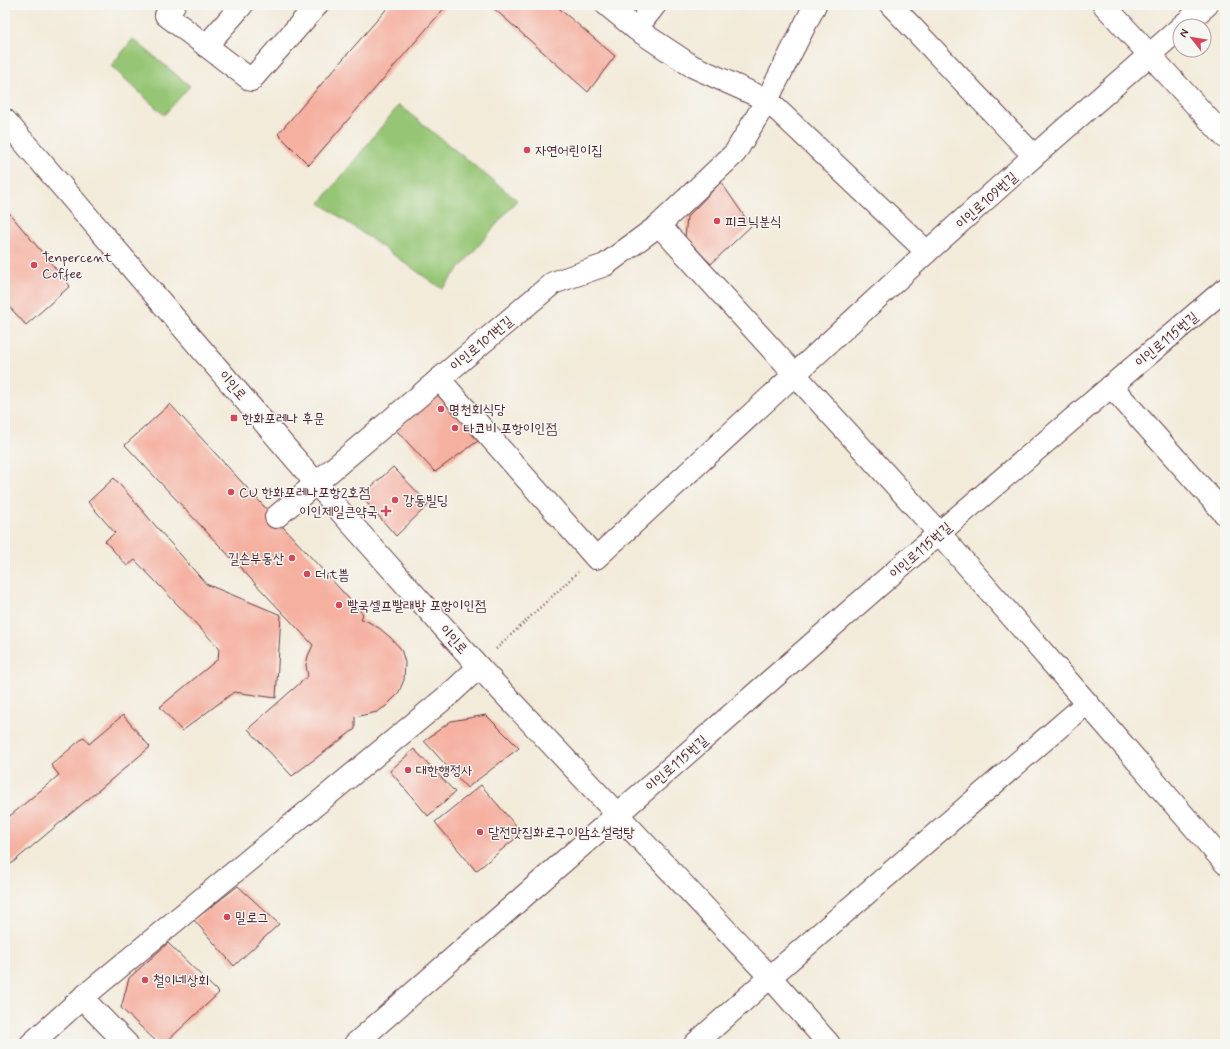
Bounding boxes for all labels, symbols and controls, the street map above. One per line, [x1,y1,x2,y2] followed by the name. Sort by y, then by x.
[1172,18,1212,58] north arrow
[1176,27,1192,40] text: N
[535,142,603,160] place label: 자연어린이집
[522,145,532,155] marker: 자연어린이집
[952,168,1022,233] street label: 이인로109번길
[725,213,781,231] place label: 피크닉분식
[712,216,722,226] marker: 피크닉분식
[42,249,113,283] place label: Tenpercent Coffee
[29,260,39,270] marker: Tenpercent Coffee
[1131,308,1203,371] street label: 이인로115번길
[446,312,517,375] street label: 이인로101번길
[214,367,250,404] street label: 이인로
[449,401,506,419] place label: 명천회식당
[436,404,446,414] marker: 명천회식당
[242,410,325,428] place label: 한화포레나 후문
[229,413,239,423] marker: 한화포레나 후문
[463,420,557,438] place label: 타코비 포항이인점
[450,423,460,433] marker: 타코비 포항이인점
[239,484,370,502] place label: CU 한화포레나포항2호점
[226,487,236,497] marker: CU 한화포레나포항2호점
[403,492,448,510] place label: 강동빌딩
[390,495,400,505] marker: 강동빌딩
[299,503,378,521] place label: 이인제일큰약국
[381,506,391,516] marker: 이인제일큰약국
[886,518,956,583] street label: 이인로115번길
[228,550,285,568] place label: 길손부동산
[287,553,297,563] marker: 길손부동산
[315,566,349,584] place label: 더it쁨
[302,569,312,579] marker: 더it쁨
[347,597,486,615] place label: 빨쿡셀프빨래방 포항이인점
[334,600,344,610] marker: 빨쿡셀프빨래방 포항이인점
[435,621,471,658] street label: 이인로
[642,731,712,796] street label: 이인로115번길
[416,762,473,780] place label: 대한행정사
[403,765,413,775] marker: 대한행정사
[488,824,635,842] place label: 달전맛집화로구이암소설렁탕
[475,827,485,837] marker: 달전맛집화로구이암소설렁탕
[235,909,269,927] place label: 밀로그
[222,912,232,922] marker: 밀로그
[153,972,209,990] place label: 철이네상회
[140,975,150,985] marker: 철이네상회

